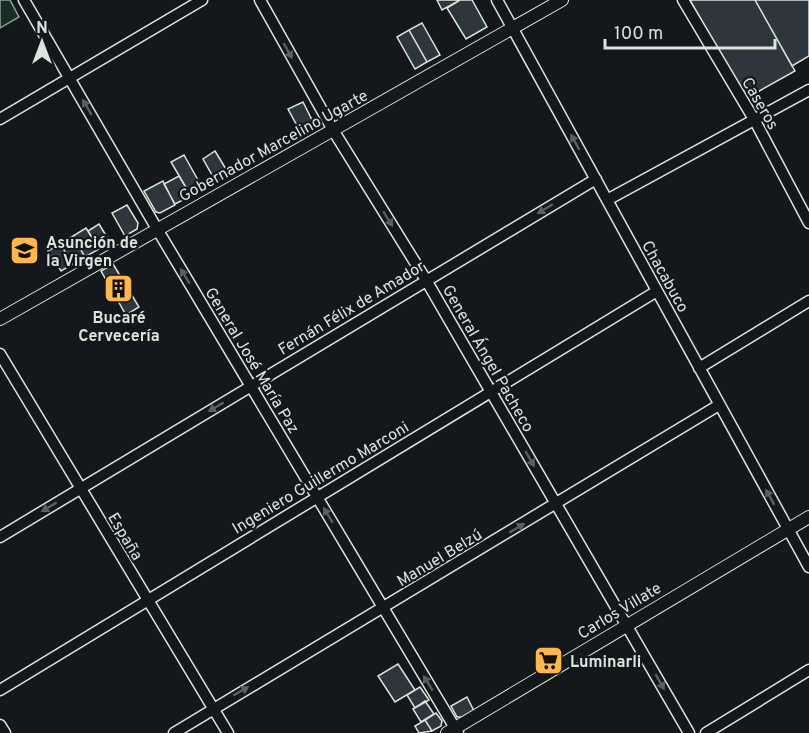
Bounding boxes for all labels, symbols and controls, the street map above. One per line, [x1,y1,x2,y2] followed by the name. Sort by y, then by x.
[12,12,72,72] north arrow
[605,12,774,50] scale bar
[36,19,48,39] text: N
[614,23,663,46] text: 100 m
[283,43,294,59] one-way arrow
[736,74,782,134] street label: Caseros
[176,86,372,207] street label: Gobernador Marcelino Ugarte
[82,98,92,115] one-way arrow
[570,133,580,150] one-way arrow
[537,204,553,215] one-way arrow
[383,211,394,227] one-way arrow
[46,234,138,272] place label: Asunción de la Virgen
[9,235,41,267] school or university icon: Asunción de la Virgen
[636,237,692,317] street label: Chacabuco
[275,257,429,360] street label: Fernán Félix de Amador
[180,268,191,284] one-way arrow
[103,273,135,305] building icon: Bucaré Cervecería
[437,281,539,436] street label: General Ángel Pacheco
[200,284,303,438] street label: General José María Paz
[78,309,160,347] place label: Bucaré Cervecería
[208,401,224,412] one-way arrow
[229,418,413,539] street label: Ingeniero Guillermo Marconi
[525,451,535,468] one-way arrow
[765,488,775,505] one-way arrow
[40,502,57,512] one-way arrow
[323,507,333,524] one-way arrow
[102,510,146,565] street label: España
[509,522,525,533] one-way arrow
[394,525,486,592] street label: Manuel Belzú
[574,579,666,645] street label: Carlos Villate
[533,645,565,677] supermarket icon: Luminarli
[570,653,641,673] place label: Luminarli
[654,674,665,690] one-way arrow
[422,675,433,691] one-way arrow
[233,686,249,697] one-way arrow

